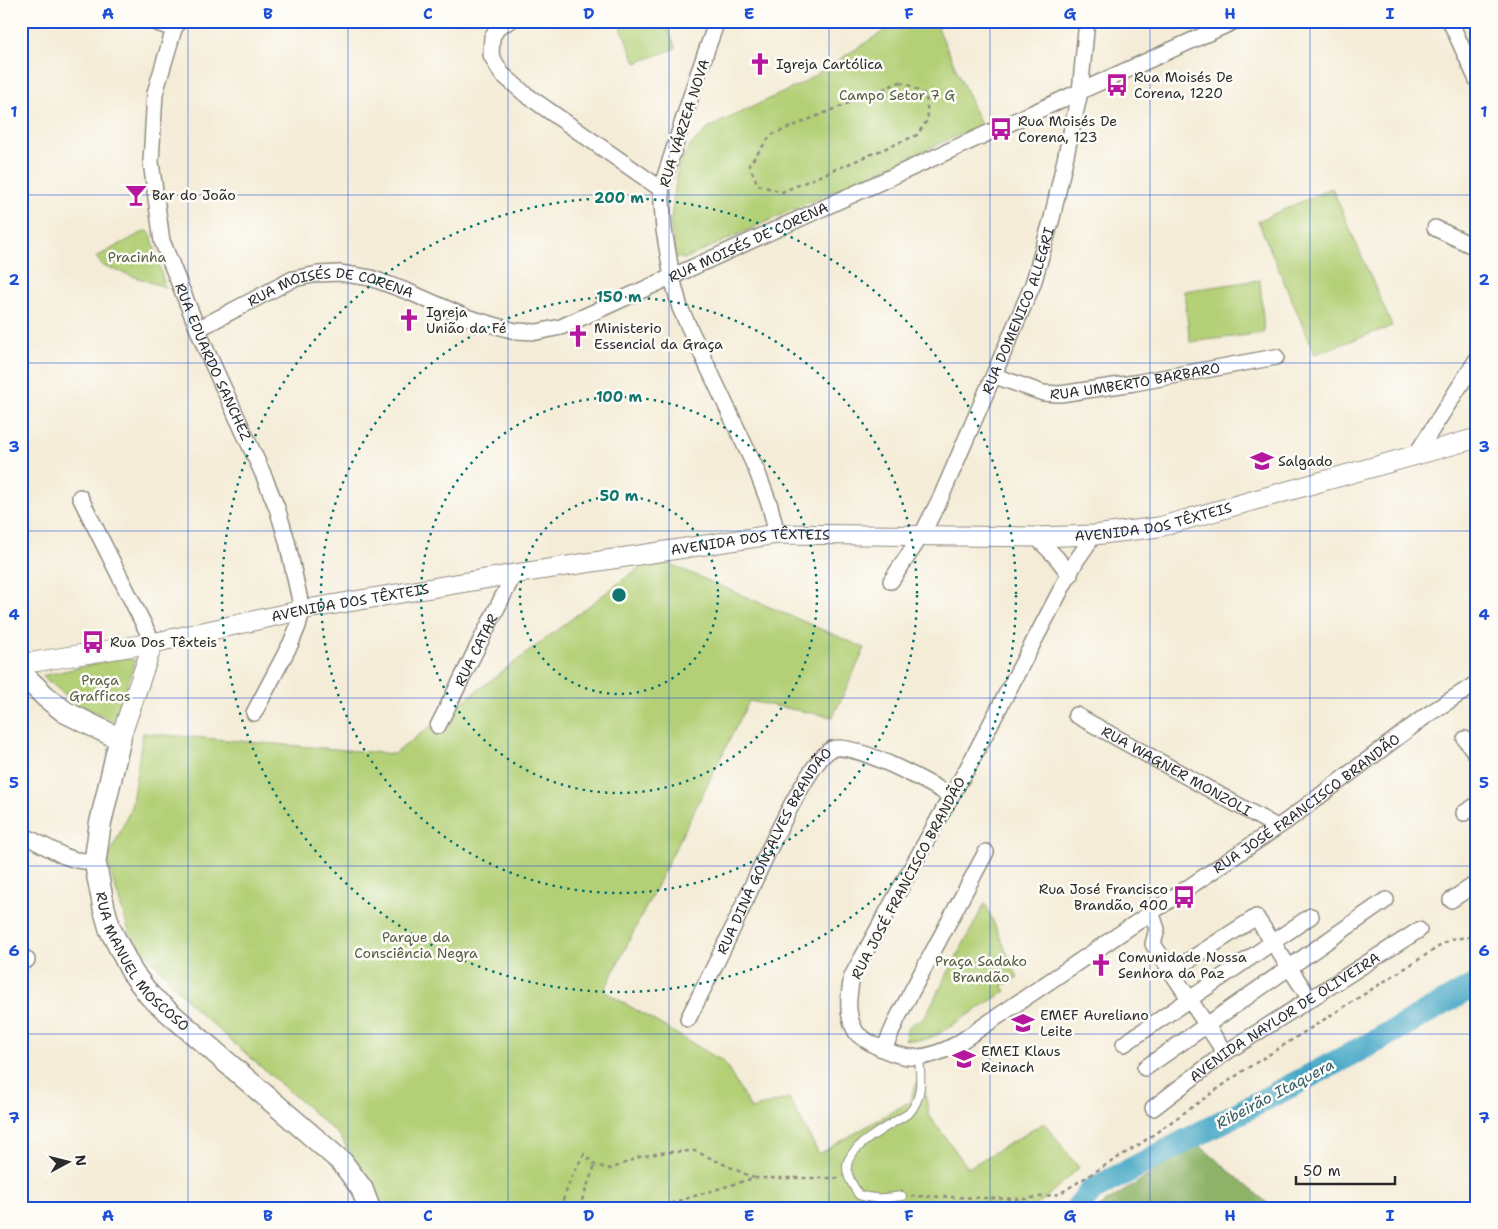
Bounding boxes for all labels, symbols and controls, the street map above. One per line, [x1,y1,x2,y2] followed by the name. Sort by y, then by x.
[102,3,114,24] text: A
[263,3,273,24] text: B
[423,3,433,24] text: C
[583,3,595,24] text: D
[744,3,754,24] text: E
[904,3,914,24] text: F
[1064,3,1077,24] text: G
[1224,3,1236,24] text: H
[1386,3,1395,24] text: I
[747,51,773,77] church icon: Igreja Cartólica
[776,55,883,73] place label: Igreja Cartólica
[655,57,713,189] street label: RUA VÁRZEA NOVA
[1134,68,1233,102] place label: Rua Moisés De Corena, 1220
[1104,72,1130,98] bus stop icon: Rua Moisés De Corena, 1220
[839,86,955,104] park label: Campo Setor 7 G
[10,101,18,122] text: 1
[1480,101,1488,122] text: 1
[1018,112,1117,146] place label: Rua Moisés De Corena, 123
[988,116,1014,142] bus stop icon: Rua Moisés De Corena, 123
[123,182,149,208] bar icon: Bar do João
[152,186,236,204] place label: Bar do João
[594,188,644,208] text: 200 m
[665,198,831,286] street label: RUA MOISÉS DE CORENA
[978,225,1058,397] street label: RUA DOMENICO ALLEGRI
[108,248,167,266] park label: Pracinha
[244,264,416,310] street label: RUA MOISÉS DE CORENA
[8,269,20,290] text: 2
[1478,269,1490,290] text: 2
[171,280,255,443] street label: RUA EDUARDO SANCHEZ
[596,287,642,307] text: 150 m
[426,303,507,337] place label: Igreja União da Fé
[396,307,422,333] church icon: Igreja União da Fé
[594,319,723,353] place label: Ministerio Essencial da Graça
[565,323,591,349] church icon: Ministerio Essencial da Graça
[1050,358,1221,403] street label: RUA UMBERTO BARBARO
[596,387,642,407] text: 100 m
[8,436,20,457] text: 3
[1478,436,1490,457] text: 3
[1249,448,1275,474] school or university icon: Salgado
[1278,452,1333,470] place label: Salgado
[600,486,639,506] text: 50 m
[1074,498,1234,545] street label: AVENIDA DOS TÊXTEIS
[669,525,830,559] street label: AVENIDA DOS TÊXTEIS
[269,579,431,626] street label: AVENIDA DOS TÊXTEIS
[610,586,628,604] centre of rings
[8,604,20,625] text: 4
[1478,604,1490,625] text: 4
[450,611,502,689] street label: RUA CATAR
[80,629,106,655] bus stop icon: Rua Dos Têxteis
[110,633,217,651] place label: Rua Dos Têxteis
[69,671,131,705] park label: Praça Grafficos
[1098,722,1255,820] street label: RUA WAGNER MONZOLI
[1209,730,1404,877] street label: RUA JOSÉ FRANCISCO BRANDÃO
[713,744,835,957] street label: RUA DINÁ GONÇALVES BRANDÃO
[9,772,19,793] text: 5
[1479,772,1489,793] text: 5
[846,773,969,982] street label: RUA JOSÉ FRANCISCO BRANDÃO
[1039,880,1168,914] place label: Rua José Francisco Brandão, 400
[1171,884,1197,910] bus stop icon: Rua José Francisco Brandão, 400
[92,890,193,1035] street label: RUA MANUEL MOSCOSO
[354,928,478,962] park label: Parque da Consciência Negra
[8,940,20,961] text: 6
[1478,940,1490,961] text: 6
[1118,948,1247,982] place label: Comunidade Nossa Senhora da Paz
[1186,948,1383,1086] street label: AVENIDA NAYLOR DE OLIVEIRA
[935,952,1027,986] park label: Praça Sadako Brandão
[1088,952,1114,978] church icon: Comunidade Nossa Senhora da Paz
[1040,1006,1149,1040] place label: EMEF Aureliano Leite
[1010,1010,1036,1036] school or university icon: EMEF Aureliano Leite
[981,1042,1061,1076] place label: EMEI Klaus Reinach
[951,1046,977,1072] school or university icon: EMEI Klaus Reinach
[1212,1054,1338,1134] water label: Ribeirão Itaquera
[8,1107,20,1128] text: 7
[1478,1107,1490,1128] text: 7
[42,1136,92,1186] north arrow
[71,1154,91,1167] text: N
[1296,1154,1394,1186] scale bar
[1303,1161,1341,1181] text: 50 m
[102,1205,114,1226] text: A
[263,1205,273,1226] text: B
[423,1205,433,1226] text: C
[583,1205,595,1226] text: D
[744,1205,754,1226] text: E
[904,1205,914,1226] text: F
[1064,1205,1077,1226] text: G
[1224,1205,1236,1226] text: H
[1386,1205,1395,1226] text: I

